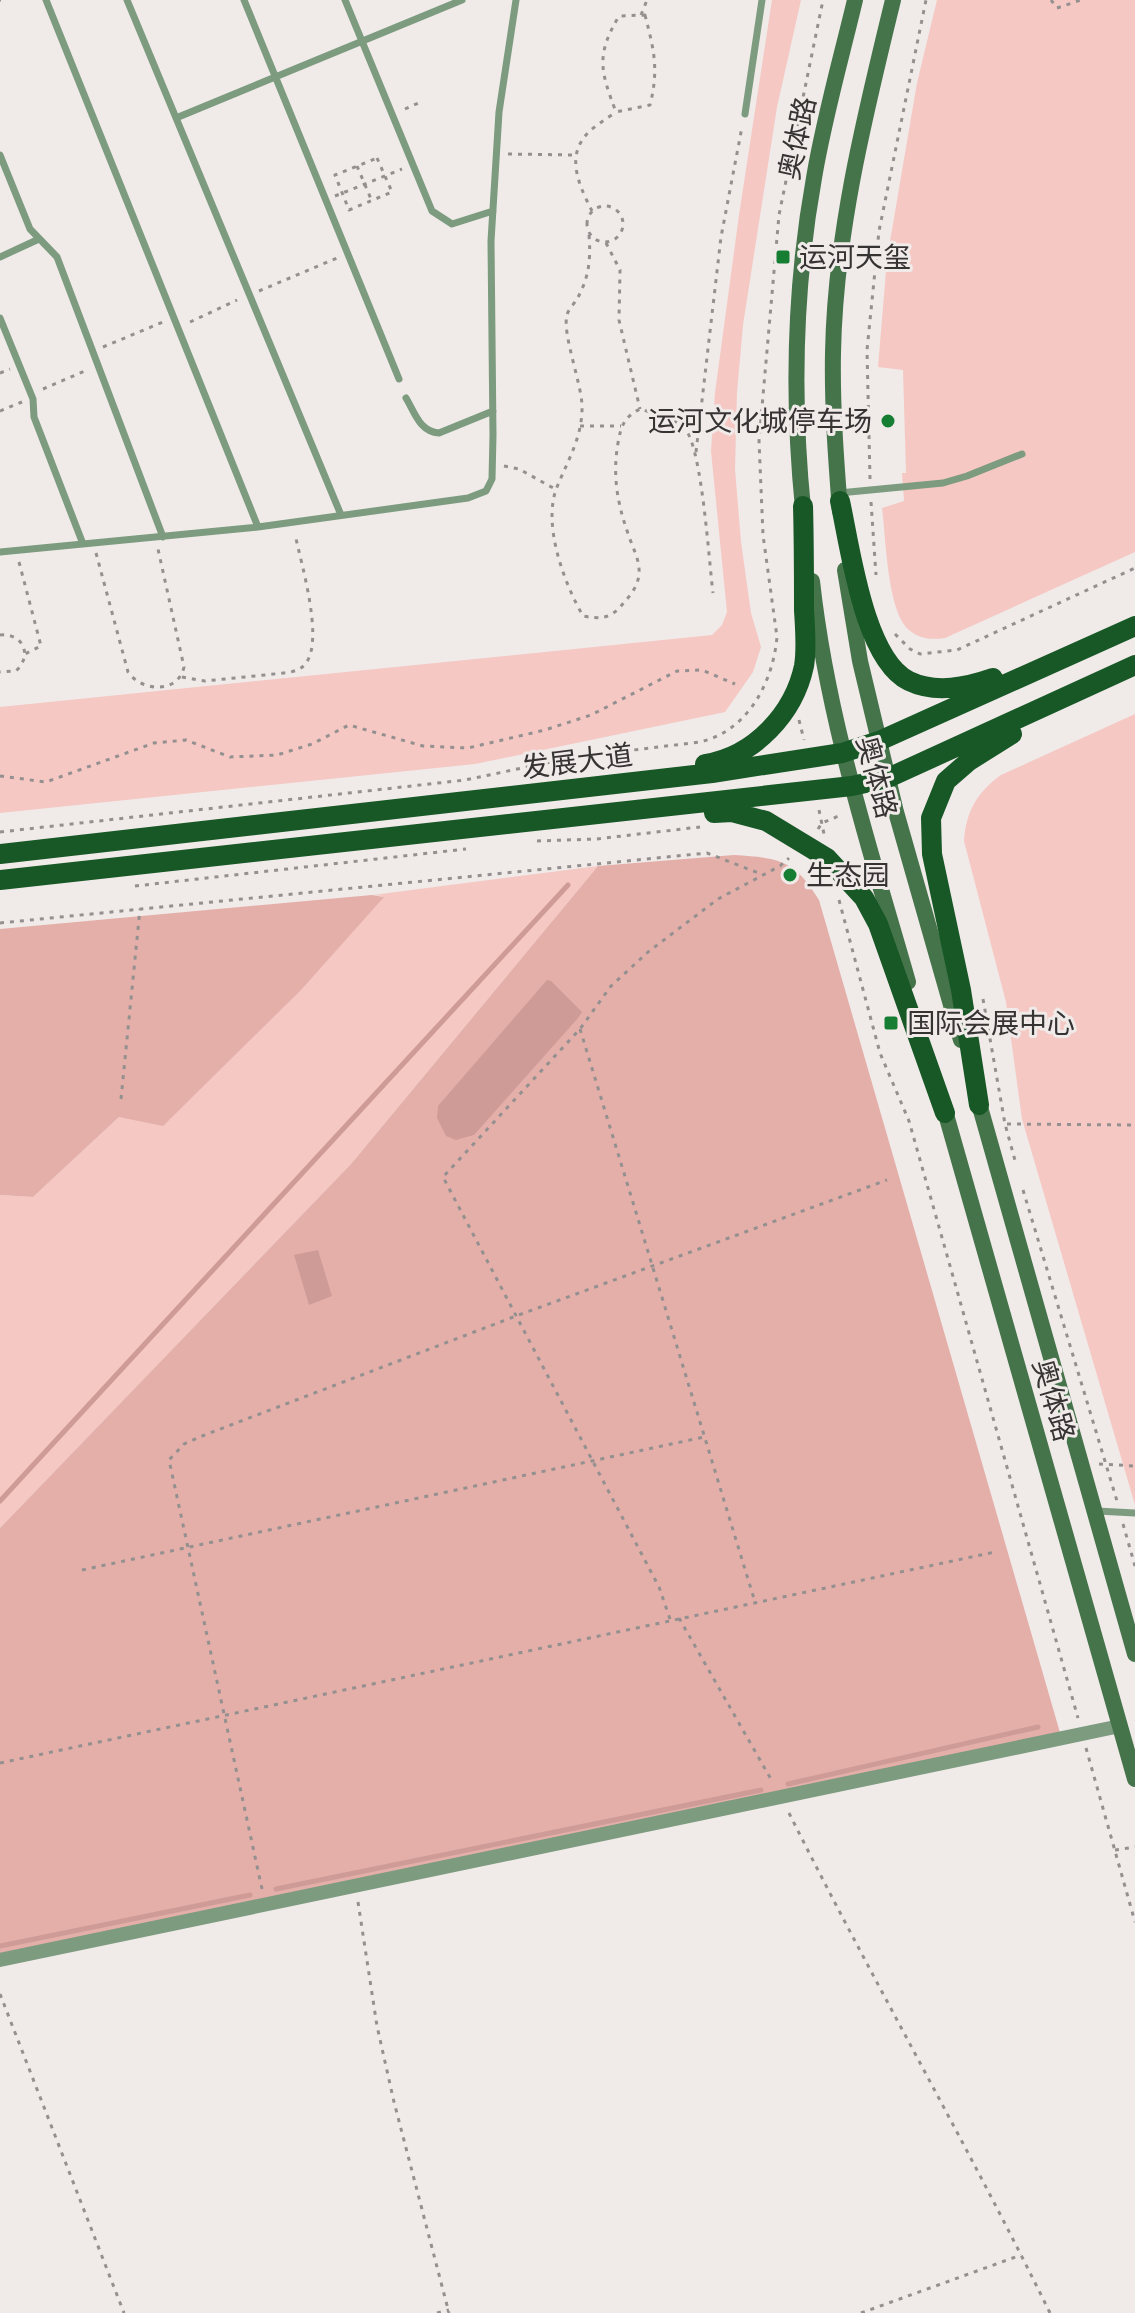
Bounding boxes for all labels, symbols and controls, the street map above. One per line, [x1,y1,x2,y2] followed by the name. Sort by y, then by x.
[772,93,821,182] street label: 奥体路
[799,240,911,273] place label: 运河天玺
[774,248,792,266] marker: 运河天玺
[648,404,872,437] place label: 运河文化城停车场
[879,412,897,430] marker: 运河文化城停车场
[851,732,904,822] street label: 奥体路
[519,737,635,784] street label: 发展大道
[806,858,890,891] place label: 生态园
[781,866,799,884] marker: 生态园
[907,1006,1075,1039] place label: 国际会展中心
[882,1014,900,1032] marker: 国际会展中心
[1027,1355,1082,1445] street label: 奥体路

